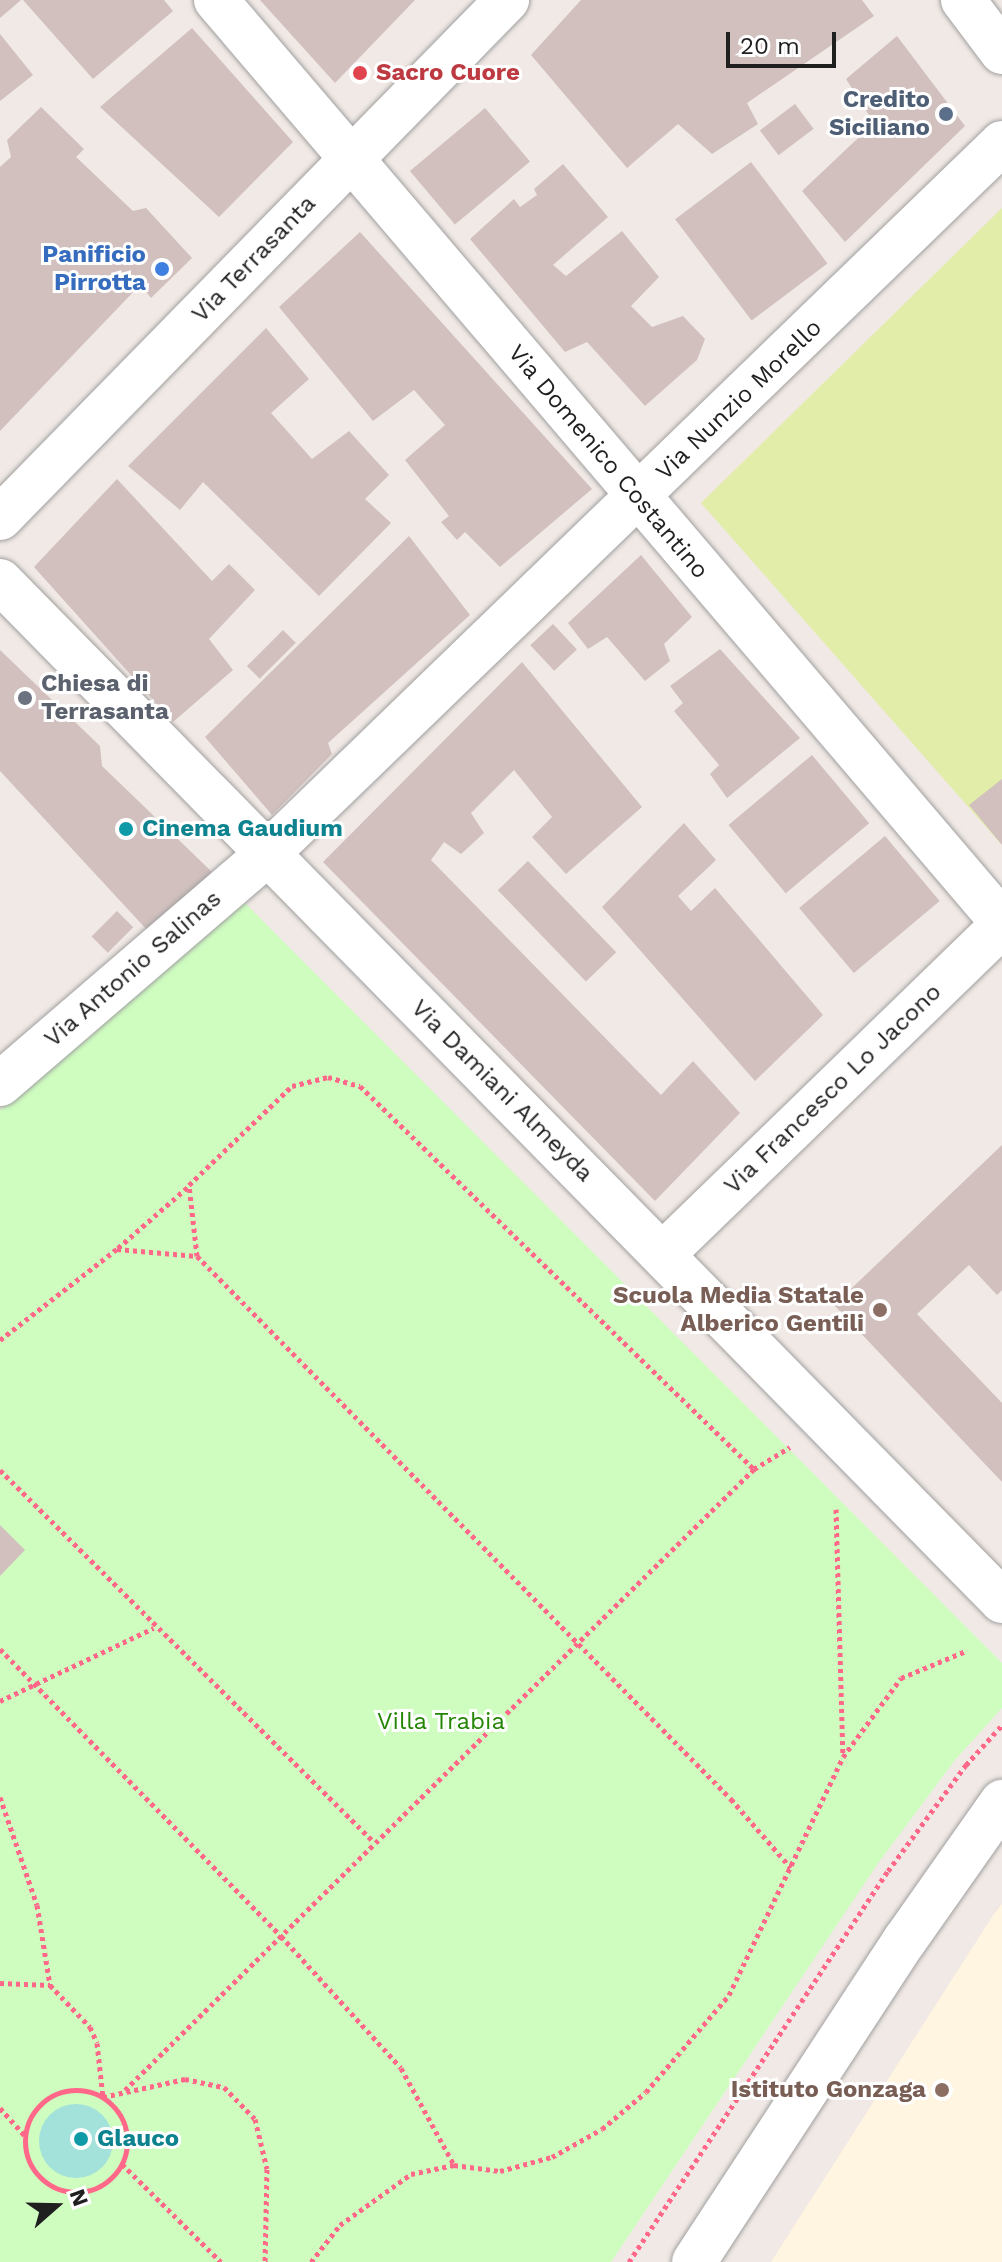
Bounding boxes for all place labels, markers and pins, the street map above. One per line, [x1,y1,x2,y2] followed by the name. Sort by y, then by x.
[376,59,520,87] place label: Sacro Cuore
[351,64,369,82] marker: Sacro Cuore
[829,86,930,142] place label: Credito Siciliano
[937,105,955,123] marker: Credito Siciliano
[42,241,146,297] place label: Panificio Pirrotta
[153,260,171,278] marker: Panificio Pirrotta
[41,670,169,726] place label: Chiesa di Terrasanta
[16,689,34,707] marker: Chiesa di Terrasanta
[142,815,343,843] place label: Cinema Gaudium
[117,820,135,838] marker: Cinema Gaudium
[613,1282,864,1338] place label: Scuola Media Statale Alberico Gentili
[871,1301,889,1319] marker: Scuola Media Statale Alberico Gentili
[731,2076,926,2104] place label: Istituto Gonzaga
[933,2081,951,2099] marker: Istituto Gonzaga
[97,2125,179,2153] place label: Glauco
[72,2130,90,2148] marker: Glauco

